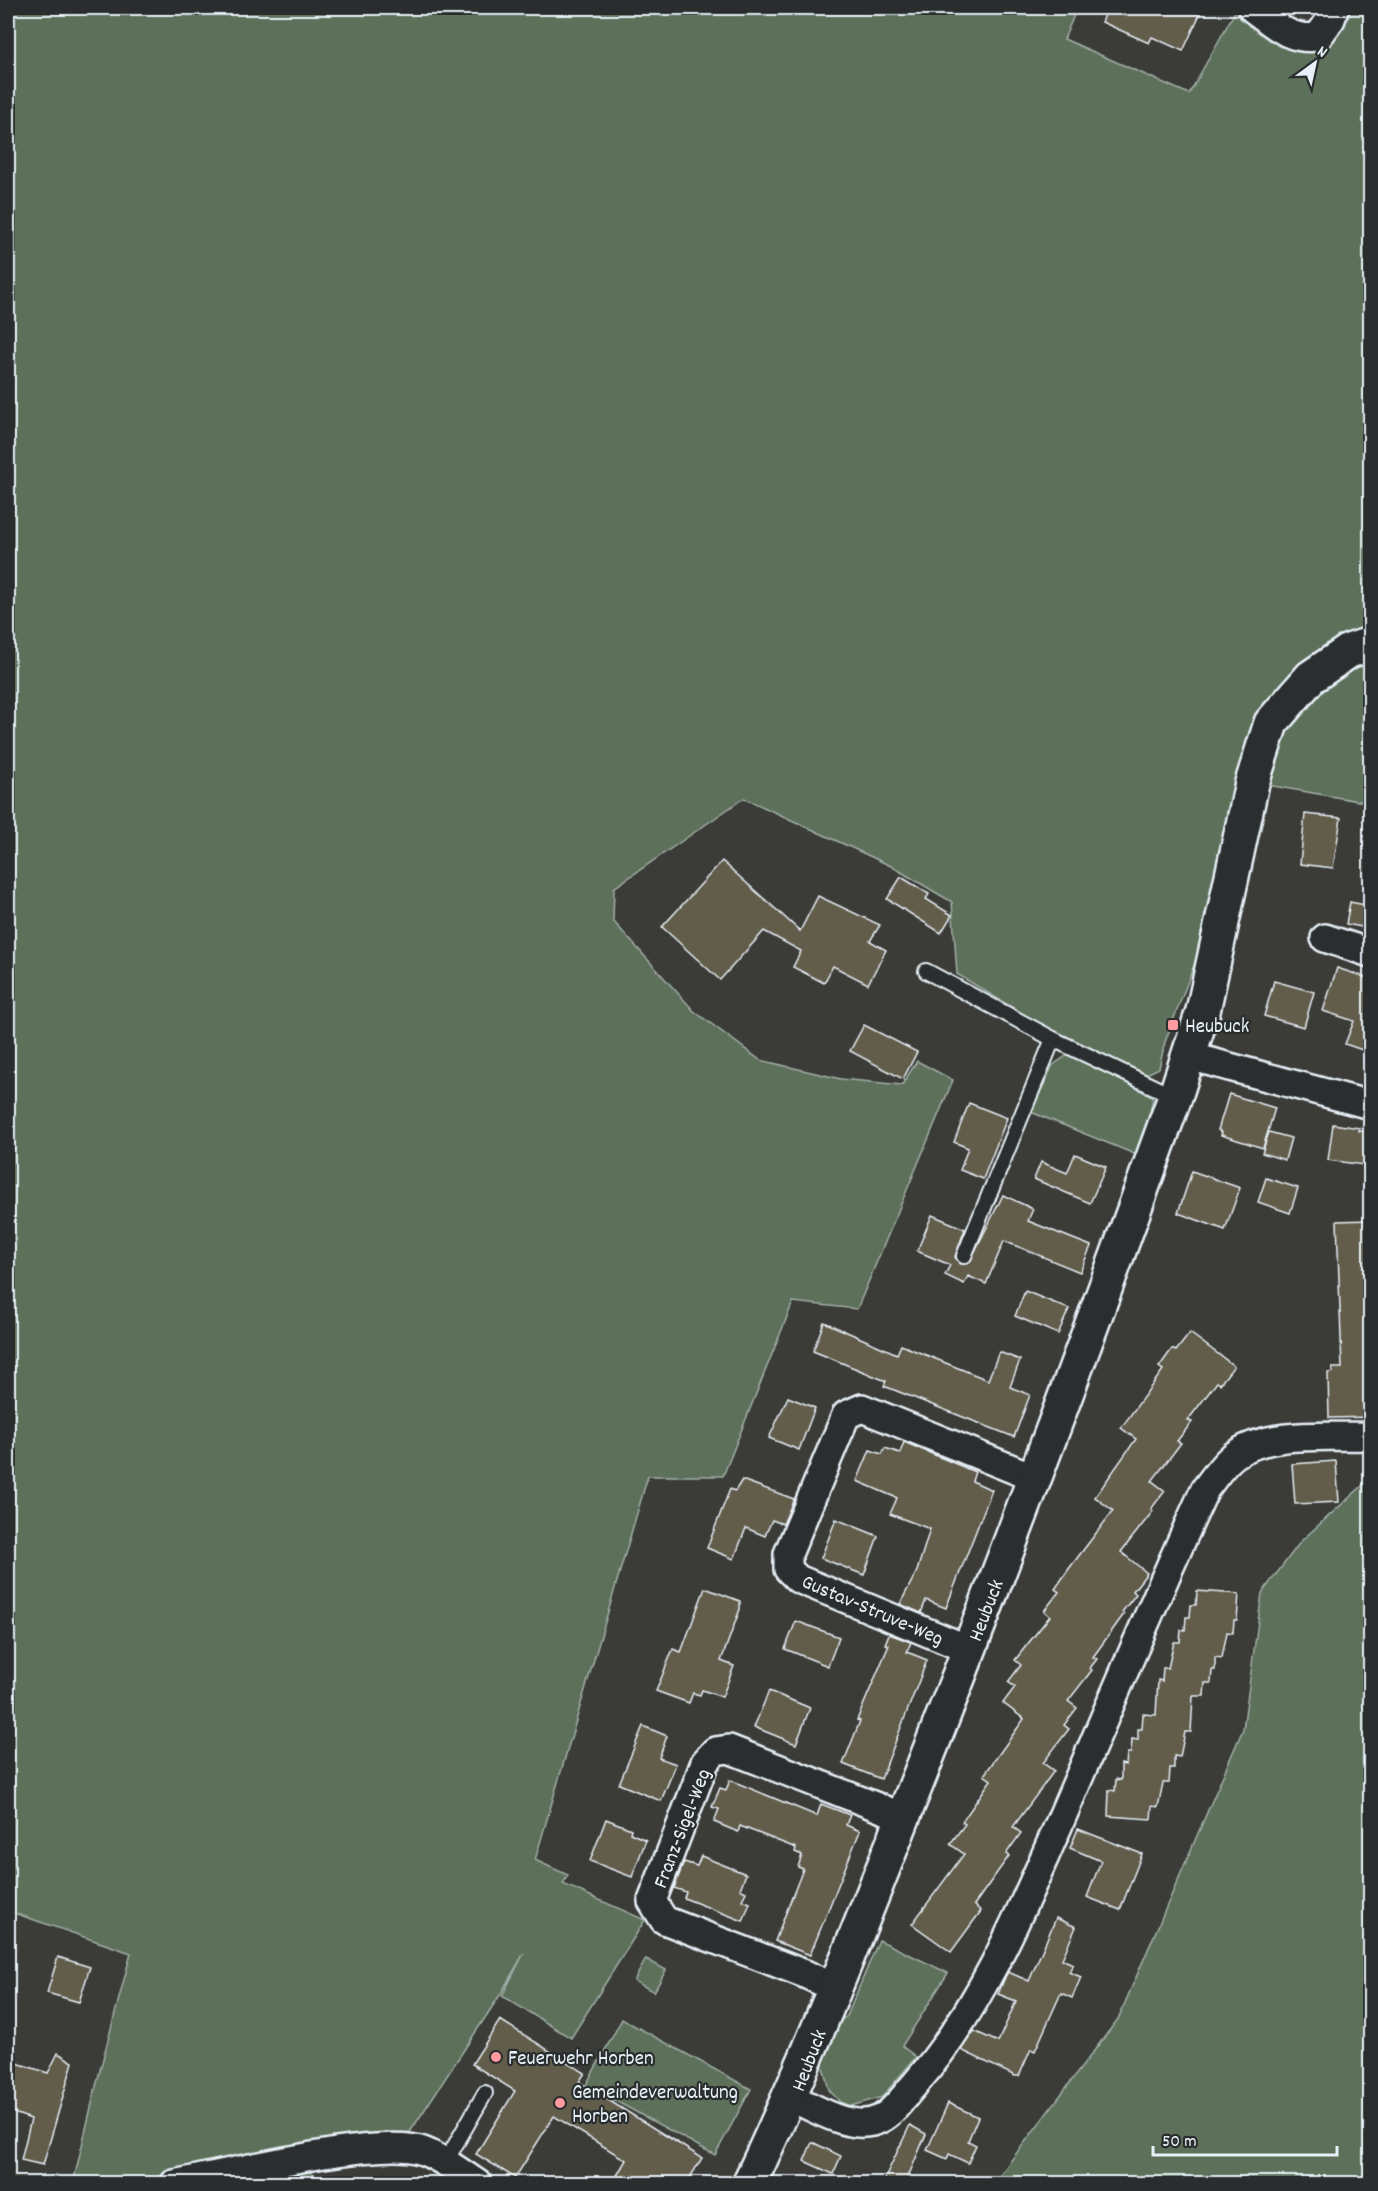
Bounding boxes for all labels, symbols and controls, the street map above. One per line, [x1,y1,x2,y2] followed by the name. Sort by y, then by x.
[1285,33,1345,93] north arrow
[1312,41,1331,64] text: N
[1185,1013,1249,1043] place label: Heubuck
[1166,1018,1180,1032] marker: Heubuck
[796,1568,947,1655] street label: Gustav-Struve-Weg
[962,1576,1013,1646] street label: Heubuck
[647,1765,720,1893] street label: Franz-Sigel-Weg
[785,2026,836,2096] street label: Heubuck
[508,2045,654,2075] place label: Feuerwehr Horben
[489,2050,503,2064] marker: Feuerwehr Horben
[572,2079,738,2133] place label: Gemeindeverwaltung Horben
[553,2096,567,2110] marker: Gemeindeverwaltung Horben
[1153,2119,1338,2157] scale bar
[1162,2130,1197,2155] text: 50 m

